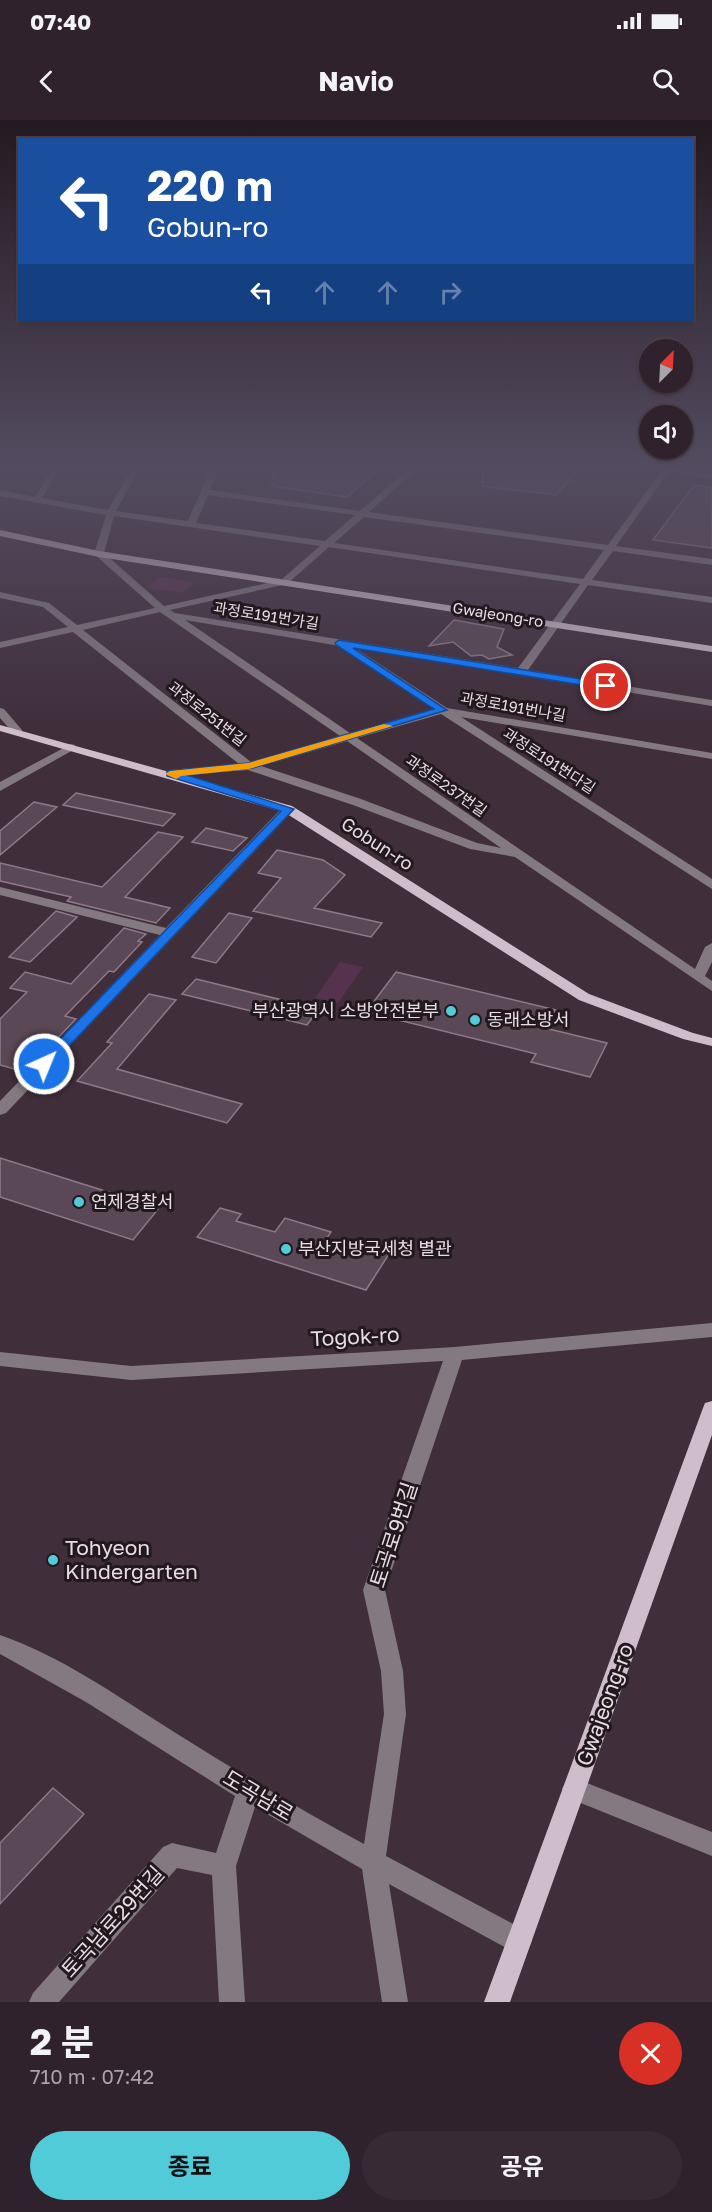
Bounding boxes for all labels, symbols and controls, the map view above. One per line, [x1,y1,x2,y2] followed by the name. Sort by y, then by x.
[30,8,91,35] text: 07:40
[30,65,63,98] icon: back
[318,65,394,97] text: Navio
[649,65,682,98] icon: search
[147,160,273,210] text: 220 m
[48,162,126,240] icon: left
[147,211,269,243] text: Gobun-ro
[245,276,278,309] icon: left
[308,276,341,309] icon: ahead
[371,276,404,309] icon: ahead
[434,276,467,309] icon: right
[639,339,693,393] north arrow
[639,339,693,459] map controls
[639,405,693,459] button: sound
[212,598,320,632] street label: 과정로191번가길
[452,598,545,630] street label: Gwajeong-ro
[580,660,631,711] pin
[589,669,622,702] icon: arrive
[165,677,250,749] street label: 과정로251번길
[459,688,567,724] street label: 과정로191번나길
[500,724,599,797] street label: 과정로191번다길
[403,751,490,820] street label: 과정로237번길
[338,812,418,874] street label: Gobun-ro
[252,999,439,1021] place label: 부산광역시 소방안전본부
[444,1004,458,1018] marker: 부산광역시 소방안전본부
[487,1008,570,1030] place label: 동래소방서
[468,1013,482,1027] marker: 동래소방서
[12,1032,76,1096] position arrow
[91,1190,174,1212] place label: 연제경찰서
[72,1195,86,1209] marker: 연제경찰서
[298,1237,452,1259] place label: 부산지방국세청 별관
[279,1242,293,1256] marker: 부산지방국세청 별관
[310,1321,400,1351] street label: Togok-ro
[364,1479,422,1591] street label: 토곡로9번길
[65,1534,198,1584] place label: Tohyeon Kindergarten
[46,1553,60,1567] marker: Tohyeon Kindergarten
[570,1640,638,1769] street label: Gwajeong-ro
[219,1764,298,1826] street label: 도곡남로
[55,1860,169,1982] street label: 토곡남로29번길
[30,2020,94,2063] text: 2 분
[619,2022,682,2085] button: close
[30,2064,154,2088] text: 710 m · 07:42
[30,2131,350,2200] button: 종료
[362,2131,682,2200] button: 공유

